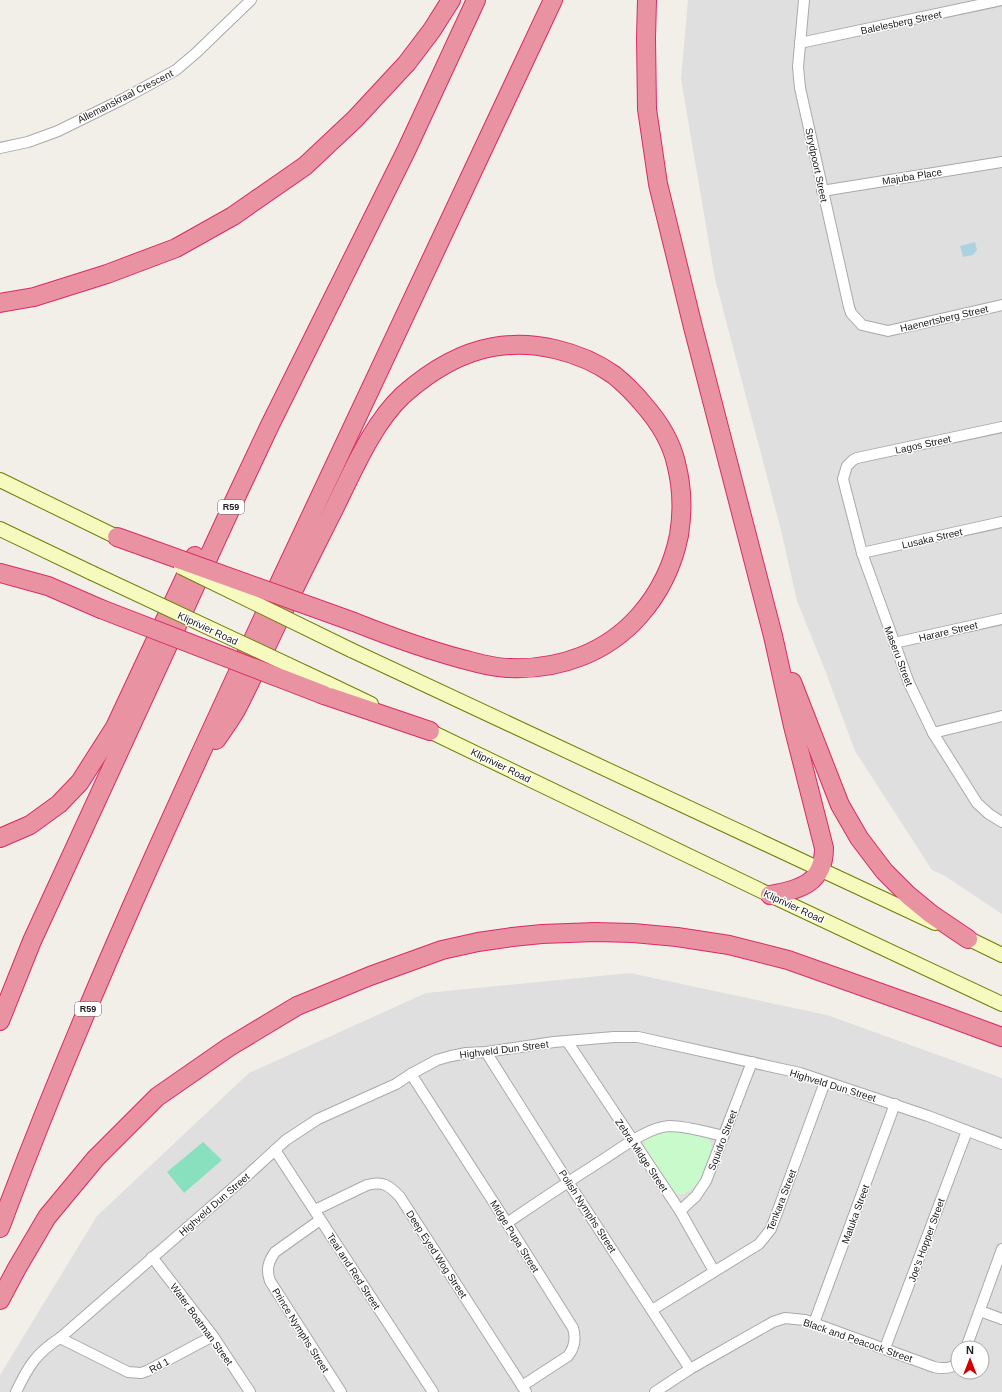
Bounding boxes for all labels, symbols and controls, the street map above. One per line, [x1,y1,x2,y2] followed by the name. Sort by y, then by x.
[860,9,943,36] street label: Balelesberg Street
[76,67,175,125] street label: Allemanskraal Crescent
[803,127,830,203] street label: Strydpoort Street
[881,166,943,187] street label: Majuba Place
[899,303,989,334] street label: Haenertsberg Street
[894,433,952,456] street label: Lagos Street
[218,500,244,514] road number: R59
[901,526,964,551] street label: Lusaka Street
[176,610,240,647] street label: Kliprivier Road
[918,619,979,644] street label: Harare Street
[882,625,915,688] street label: Maseru Street
[469,746,532,785] street label: Kliprivier Road
[762,888,826,925] street label: Kliprivier Road
[75,1002,101,1016] road number: R59
[459,1039,549,1060] street label: Highveld Dun Street
[788,1067,877,1104] street label: Highveld Dun Street
[706,1108,739,1172] street label: Squidro Street
[613,1117,670,1194] street label: Zebra Midge Street
[557,1168,618,1255] street label: Polish Nymphs Street
[765,1168,798,1233] street label: Tenkara Street
[177,1171,252,1238] street label: Highveld Dun Street
[840,1183,871,1245] street label: Matuka Street
[906,1197,947,1283] street label: Joe's Hopper Street
[488,1198,541,1274] street label: Midge Pupa Street
[404,1208,469,1300] street label: Deep Eyed Wog Street
[325,1231,382,1312] street label: Teal and Red Street
[168,1281,235,1368] street label: Water Boatman Street
[270,1286,331,1375] street label: Prince Nymphs Street
[802,1317,914,1364] street label: Black and Peacock Street
[950,1340,990,1380] north arrow
[966,1344,974,1356] text: N
[147,1355,172,1375] street label: Rd 1

